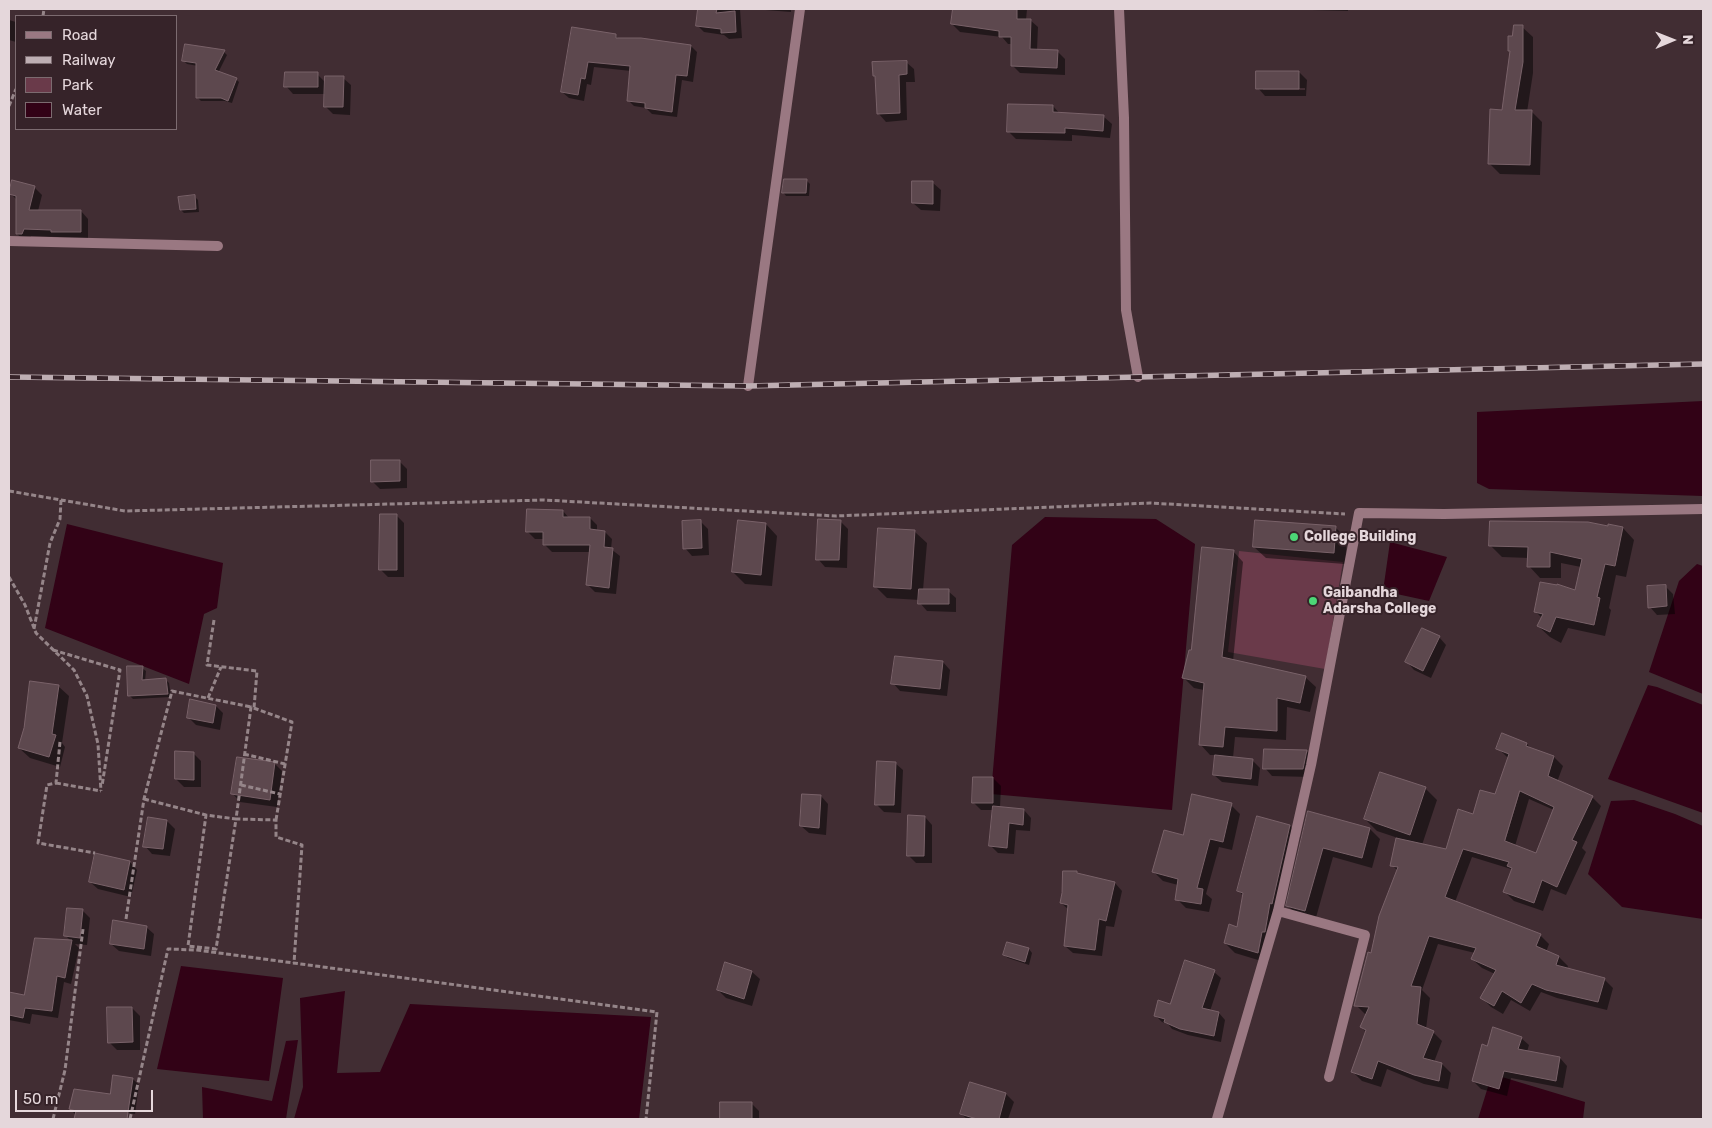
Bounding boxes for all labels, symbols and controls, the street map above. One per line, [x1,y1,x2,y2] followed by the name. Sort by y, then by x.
[15,15,178,130] legend
[1647,15,1697,65] north arrow
[62,26,98,44] text: Road
[1679,35,1696,45] text: N
[62,51,116,69] text: Railway
[62,76,93,94] text: Park
[62,101,102,119] text: Water
[1304,529,1416,545] place label: College Building
[1288,531,1300,543] marker: College Building
[1323,585,1436,618] place label: Gaibandha Adarsha College
[1307,595,1319,607] marker: Gaibandha Adarsha College
[18,1080,155,1112] scale bar
[23,1090,58,1108] text: 50 m

